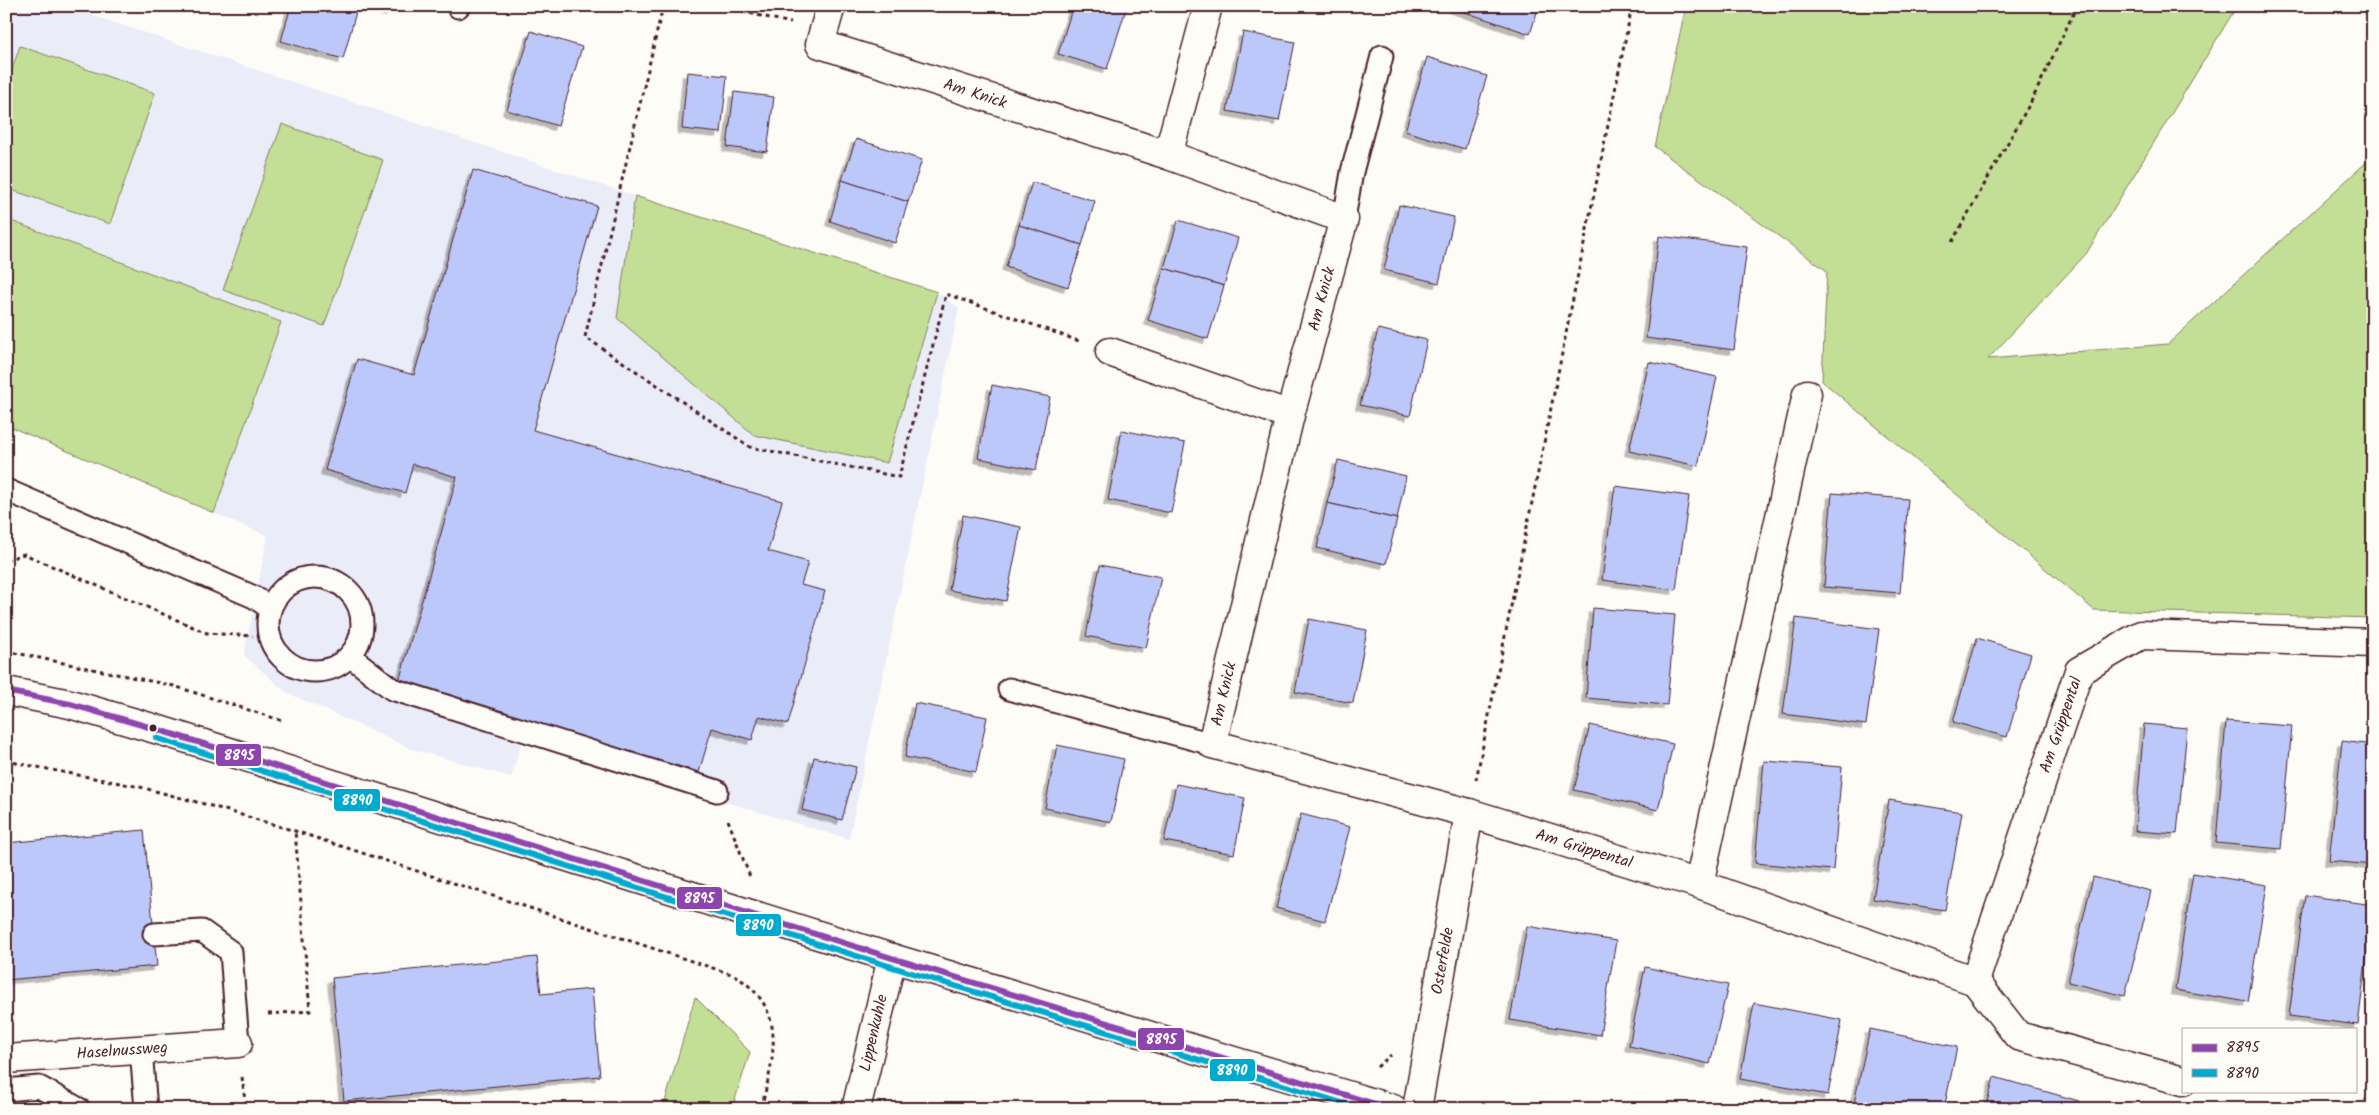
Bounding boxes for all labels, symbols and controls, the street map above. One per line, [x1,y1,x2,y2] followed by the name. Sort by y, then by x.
[940,72,1010,116] street label: Am Knick
[1301,264,1343,334] street label: Am Knick
[1204,659,1244,729] street label: Am Knick
[2033,673,2089,776] street label: Am Grüppental
[148,723,158,733] unlabelled marker
[215,743,262,767] line badge: 8895
[224,745,256,767] text: 8895
[333,788,381,812] line badge: 8890
[342,790,373,812] text: 8890
[1532,822,1636,876] street label: Am Grüppental
[676,886,723,910] line badge: 8895
[684,888,716,910] text: 8895
[735,913,782,937] line badge: 8890
[743,915,774,937] text: 8890
[1425,926,1461,996] street label: Osterfelde
[853,992,895,1074] street label: Lippenkuhle
[1137,1027,1185,1051] line badge: 8895
[2182,1028,2356,1092] legend
[1146,1029,1178,1051] text: 8895
[75,1035,169,1067] street label: Haselnussweg
[2226,1036,2260,1060] text: 8895
[1209,1058,1256,1082] line badge: 8890
[1217,1060,1248,1082] text: 8890
[2226,1062,2259,1086] text: 8890

